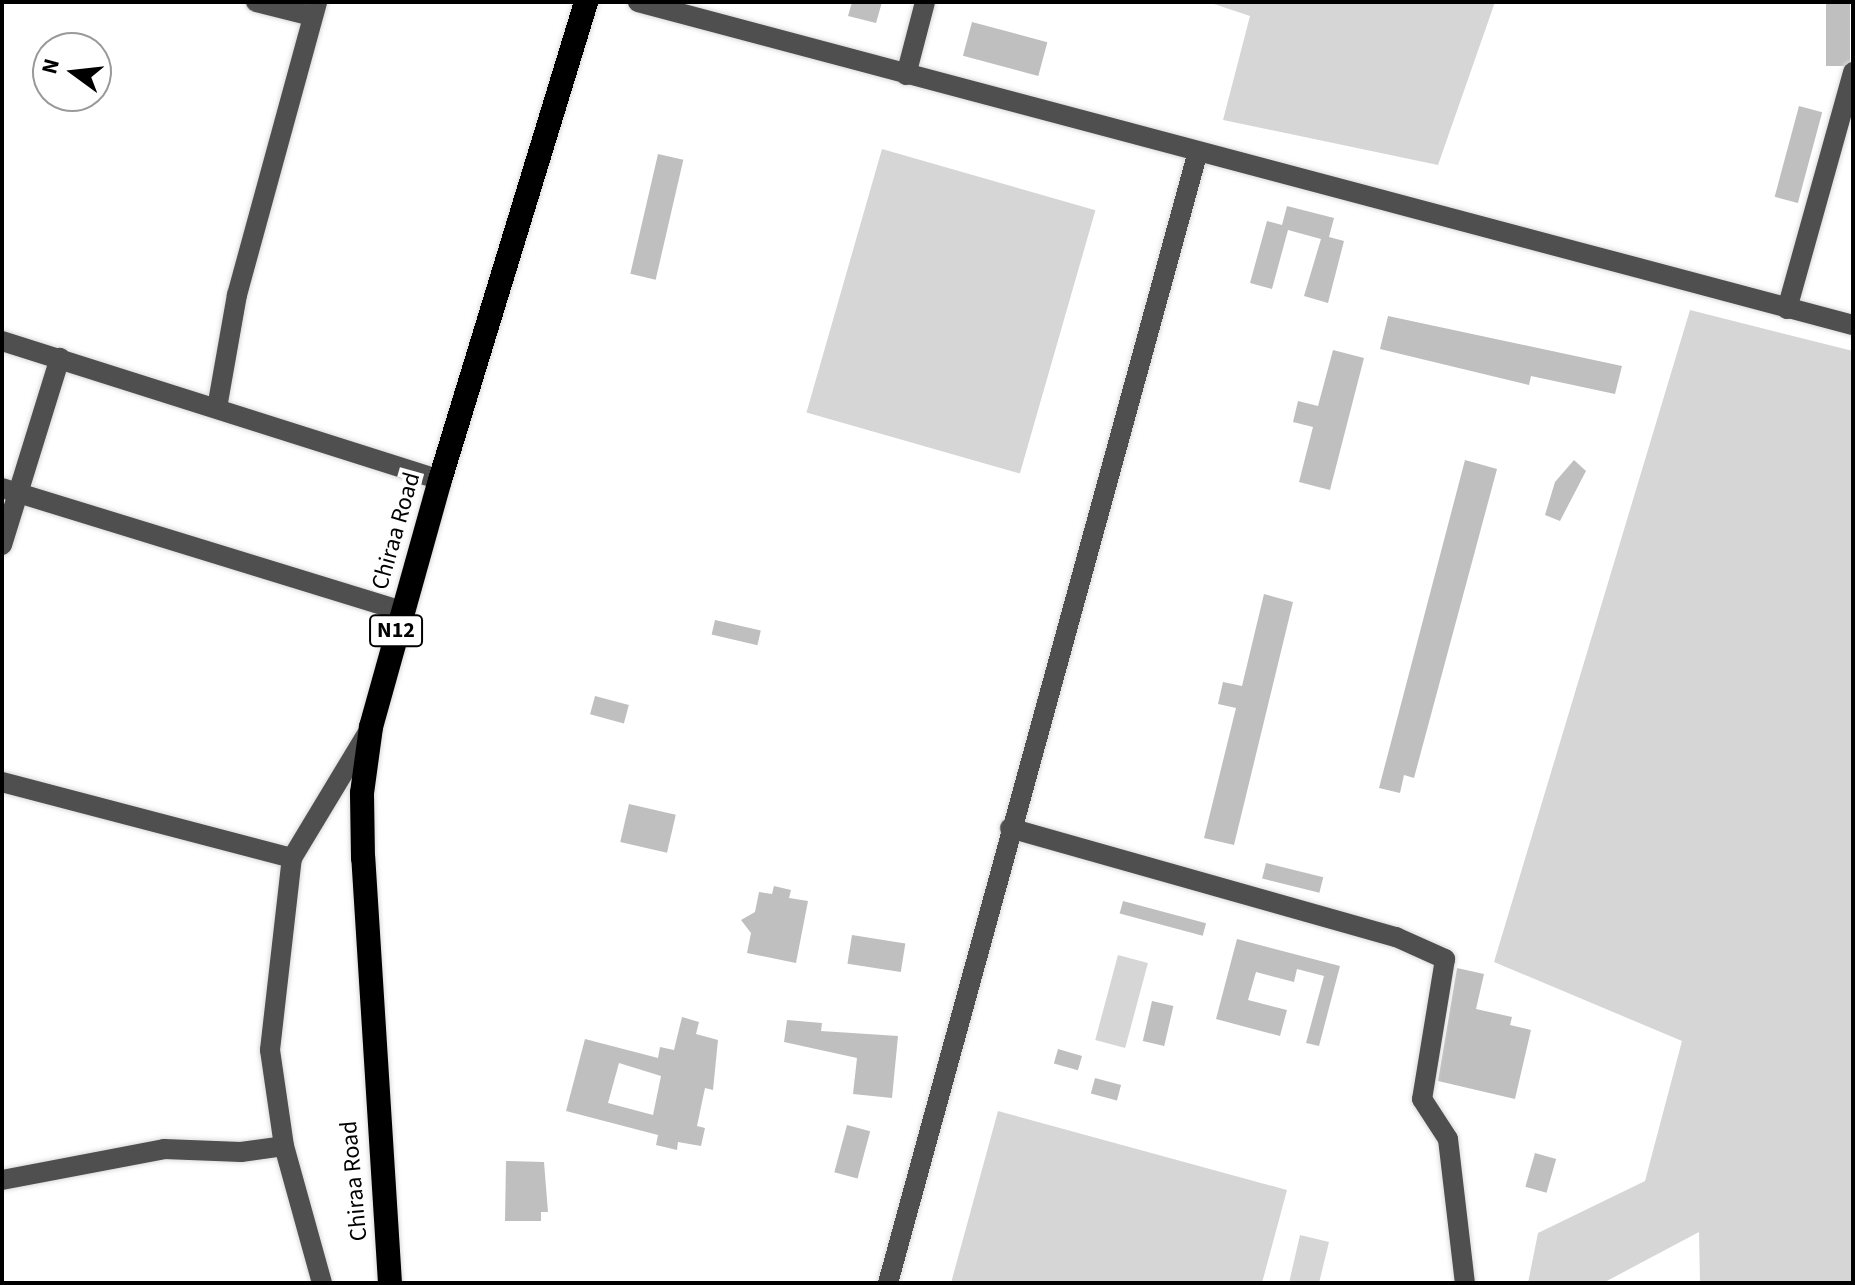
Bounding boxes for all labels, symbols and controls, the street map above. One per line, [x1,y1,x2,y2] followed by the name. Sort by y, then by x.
[32,32,112,112] north arrow
[33,55,68,78] text: N
[365,469,427,593] street label: Chiraa Road
[368,613,424,649] road number: N12
[334,1120,374,1242] street label: Chiraa Road

